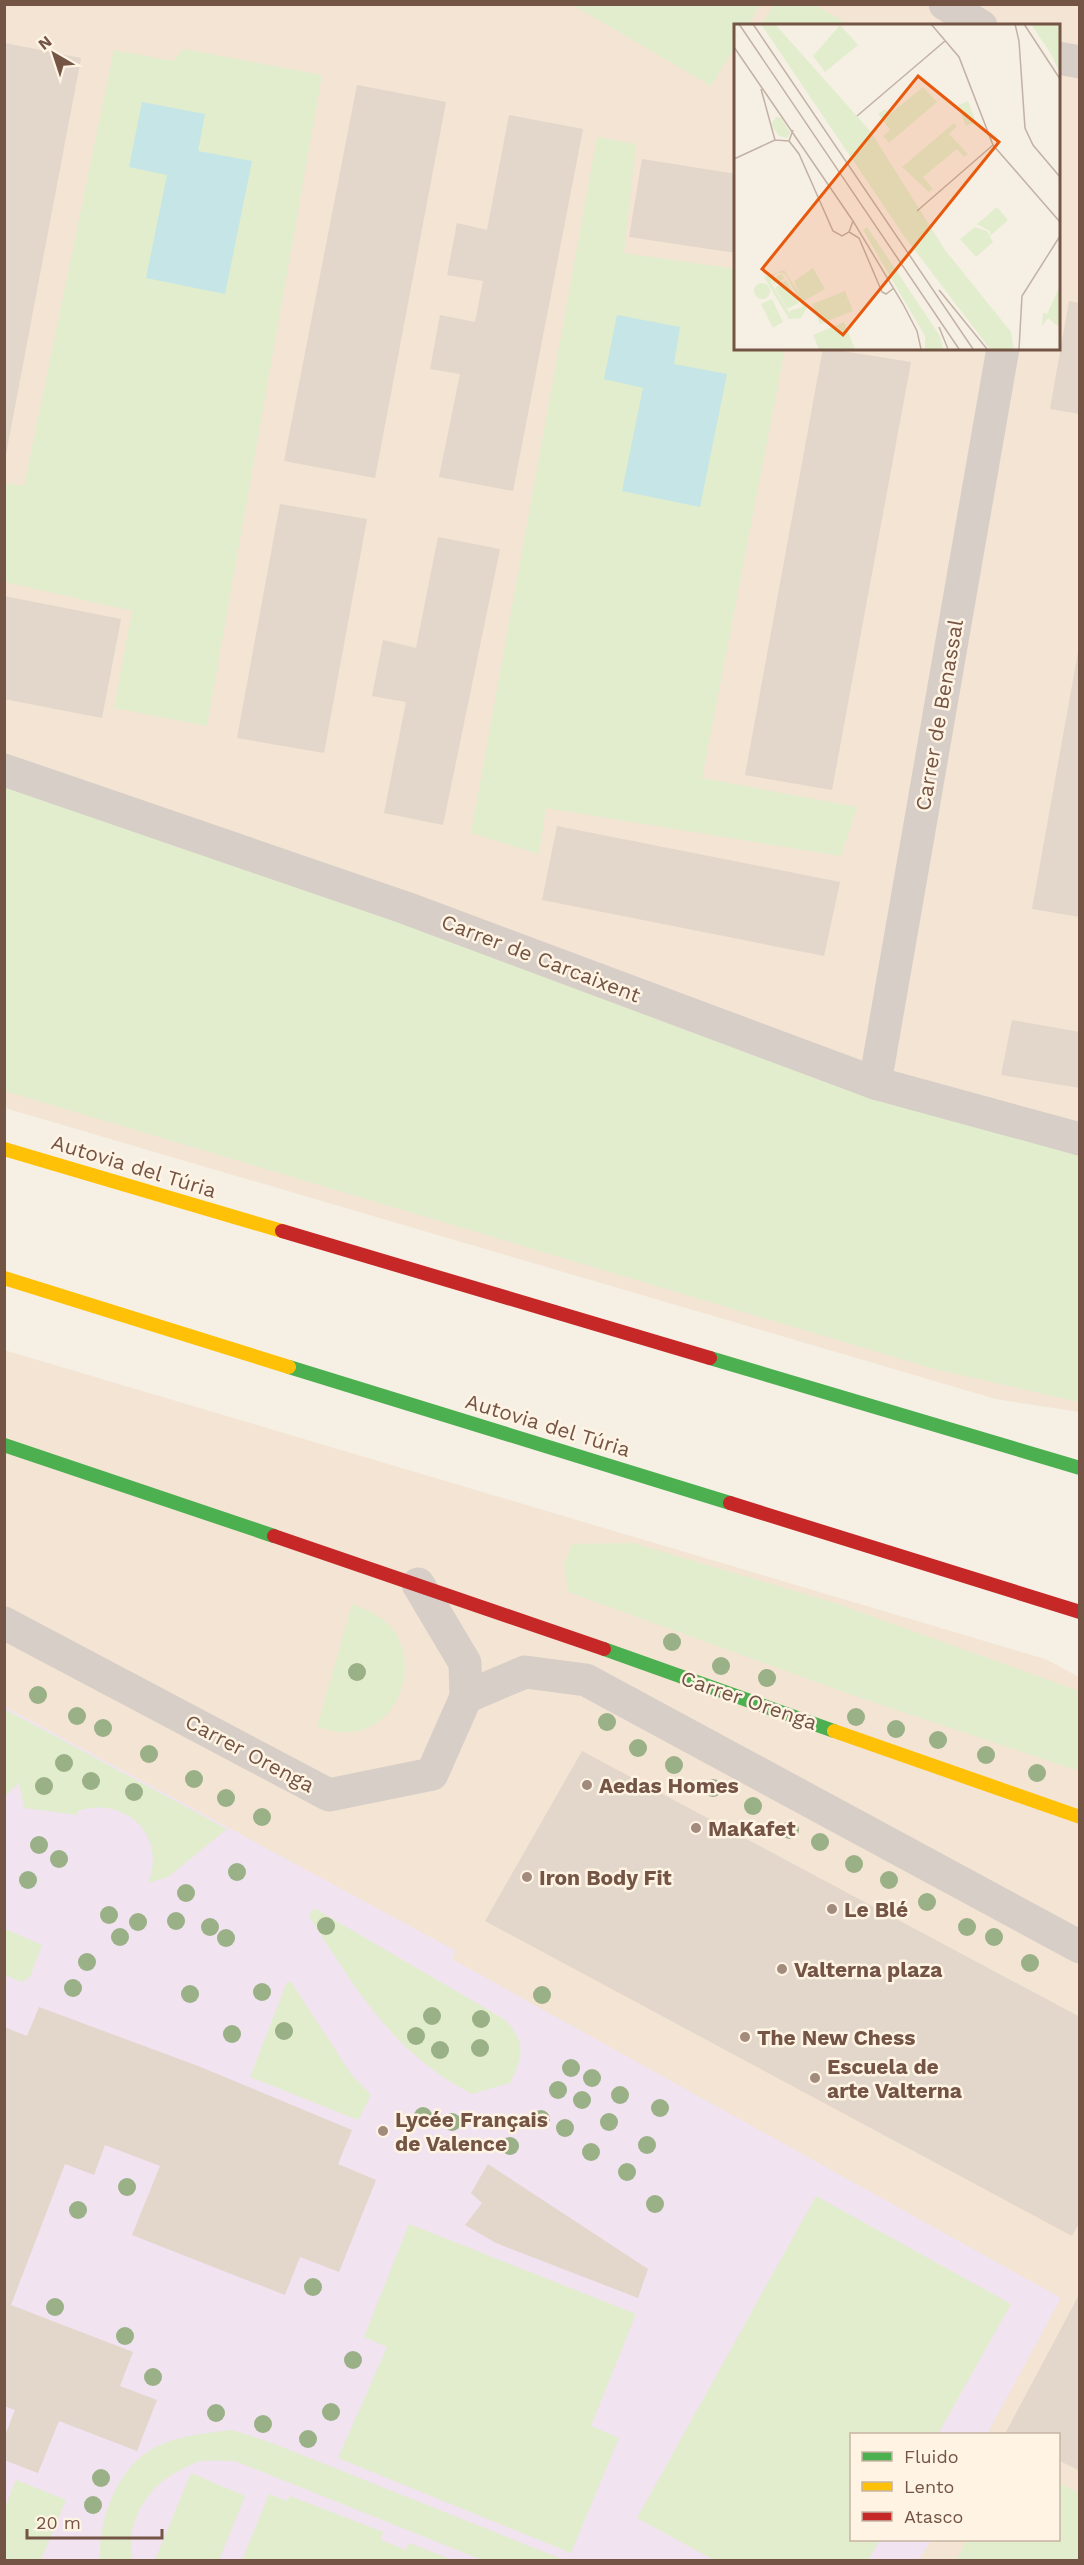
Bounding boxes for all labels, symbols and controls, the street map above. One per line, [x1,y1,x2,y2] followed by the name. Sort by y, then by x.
[24,24,84,84] north arrow
[734,24,1060,350] inset map
[34,32,55,54] text: N
[910,617,968,813] street label: Carrer de Benassal
[438,908,644,1008] street label: Carrer de Carcaixent
[49,1129,220,1203] street label: Autovia del Túria
[463,1388,634,1462] street label: Autovia del Túria
[678,1665,821,1735] street label: Carrer Orenga
[181,1709,319,1798] street label: Carrer Orenga
[599,1773,739,1798] place label: Aedas Homes
[580,1778,594,1792] marker: Aedas Homes
[708,1816,796,1841] place label: MaKafet
[689,1821,703,1835] marker: MaKafet
[539,1865,672,1890] place label: Iron Body Fit
[520,1870,534,1884] marker: Iron Body Fit
[844,1897,908,1922] place label: Le Blé
[825,1902,839,1916] marker: Le Blé
[794,1957,943,1982] place label: Valterna plaza
[775,1962,789,1976] marker: Valterna plaza
[757,2025,915,2050] place label: The New Chess
[738,2030,752,2044] marker: The New Chess
[827,2054,963,2103] place label: Escuela de arte Valterna
[808,2071,822,2085] marker: Escuela de arte Valterna
[395,2107,548,2156] place label: Lycée Français de Valence
[376,2124,390,2138] marker: Lycée Français de Valence
[850,2433,1060,2541] legend
[904,2446,958,2467] text: Fluido
[904,2476,954,2497] text: Lento
[27,2502,162,2540] scale bar
[904,2506,963,2527] text: Atasco
[36,2512,81,2533] text: 20 m

